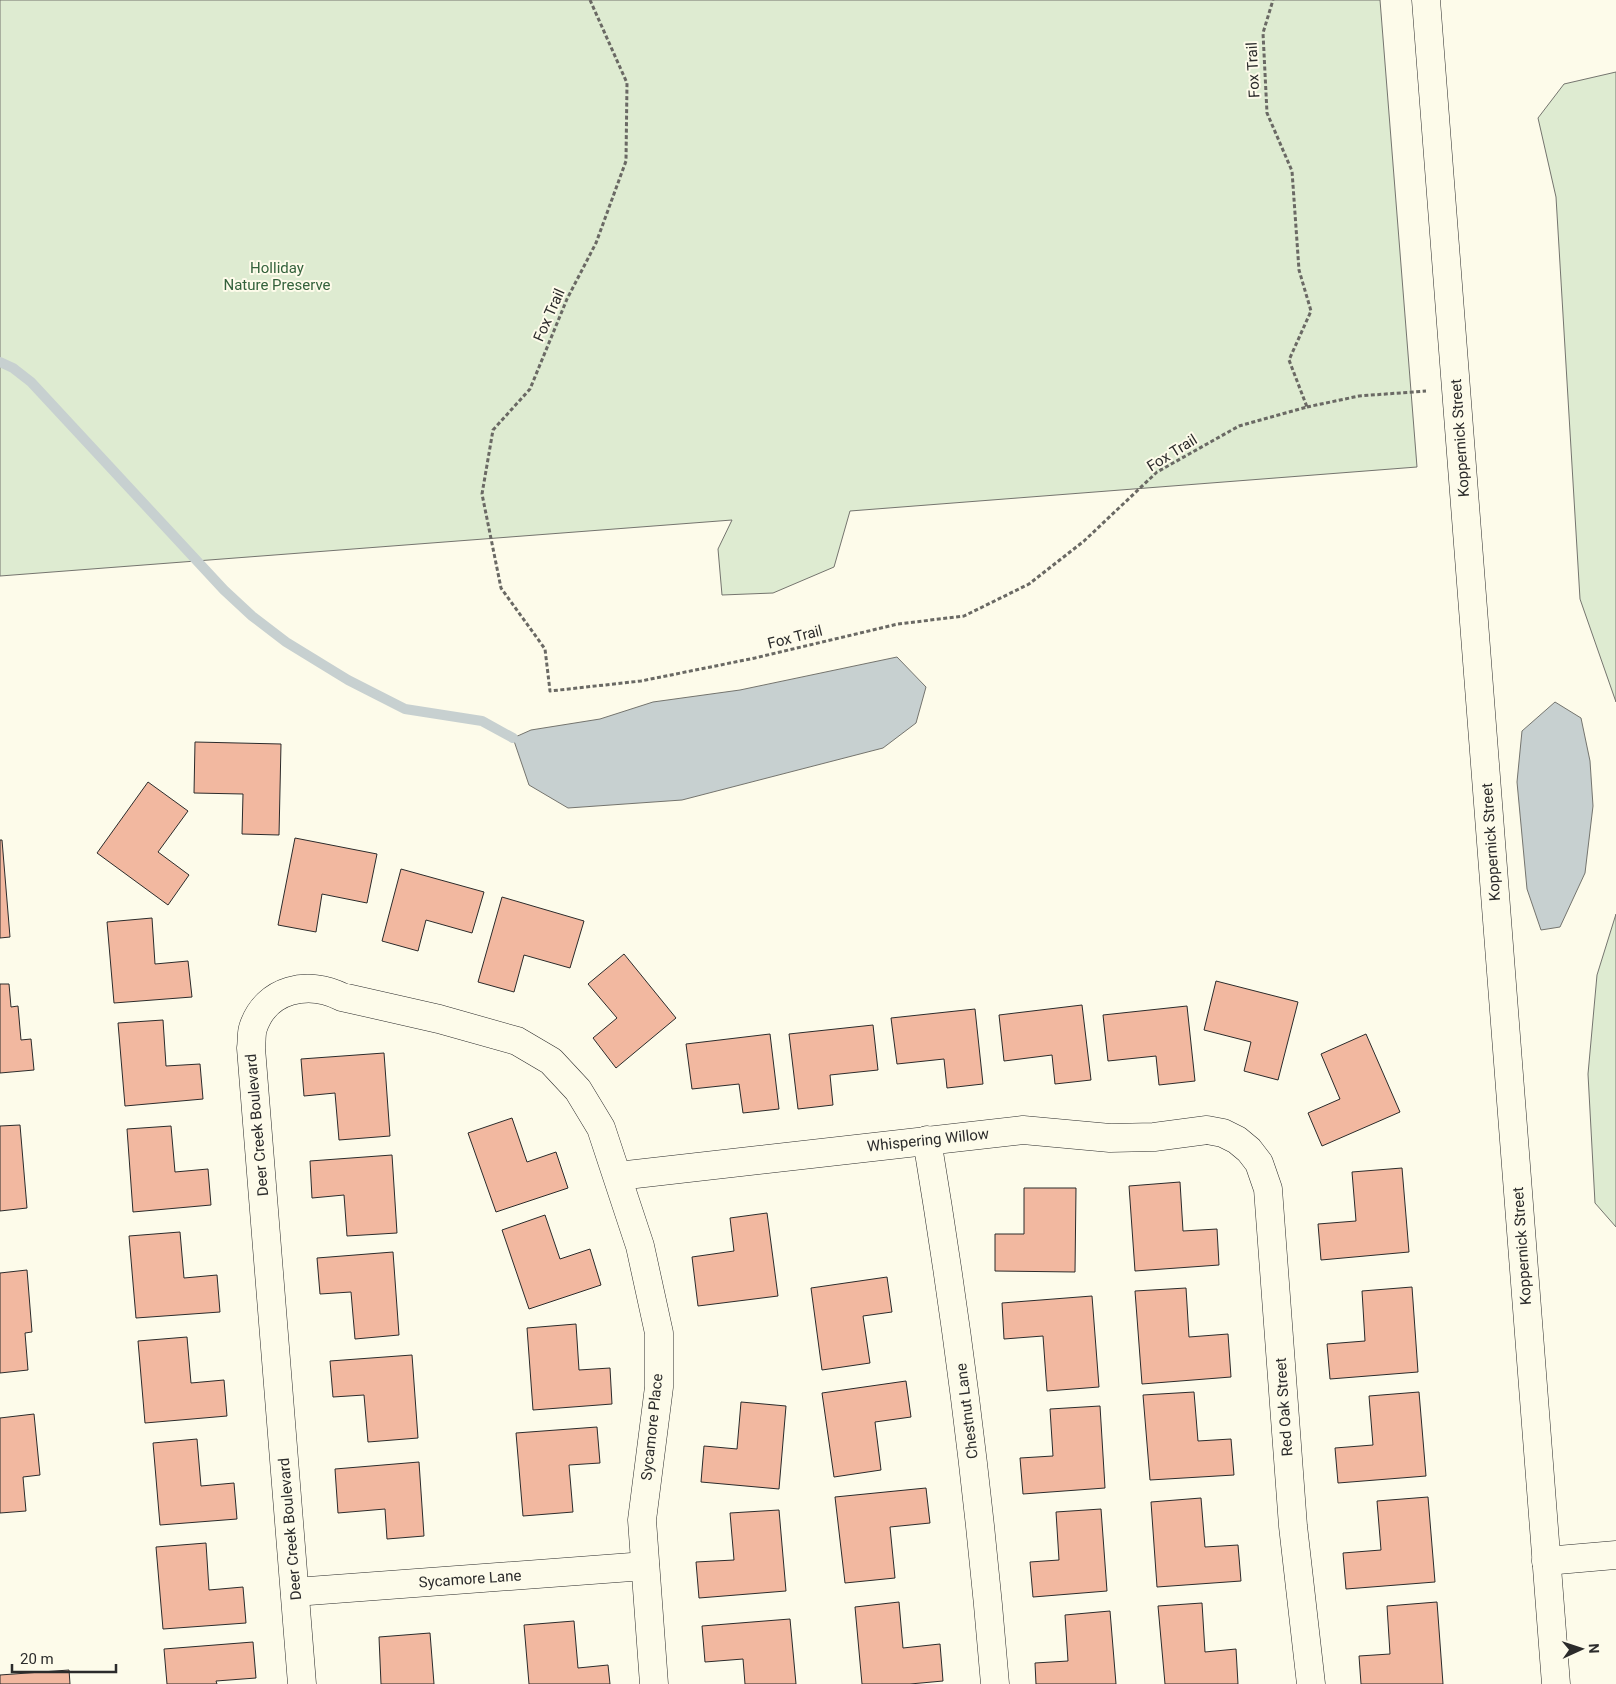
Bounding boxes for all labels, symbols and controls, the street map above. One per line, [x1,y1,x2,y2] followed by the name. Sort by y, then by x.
[1243,42,1263,98] street label: Fox Trail
[223,259,331,294] park label: Holliday Nature Preserve
[529,286,569,344] street label: Fox Trail
[1447,378,1473,498] street label: Koppernick Street
[1143,431,1201,475] street label: Fox Trail
[766,621,824,653] street label: Fox Trail
[1478,782,1504,902] street label: Koppernick Street
[242,1053,272,1197] street label: Deer Creek Boulevard
[866,1125,990,1155] street label: Whispering Willow
[1509,1186,1535,1306] street label: Koppernick Street
[1272,1357,1296,1457] street label: Red Oak Street
[952,1362,982,1460] street label: Chestnut Lane
[637,1373,667,1481] street label: Sycamore Place
[275,1457,305,1601] street label: Deer Creek Boulevard
[418,1566,522,1592] street label: Sycamore Lane
[1556,1624,1606,1674] north arrow
[12,1642,116,1674] scale bar
[1586,1643,1602,1654] text: N
[20,1650,54,1668] text: 20 m

